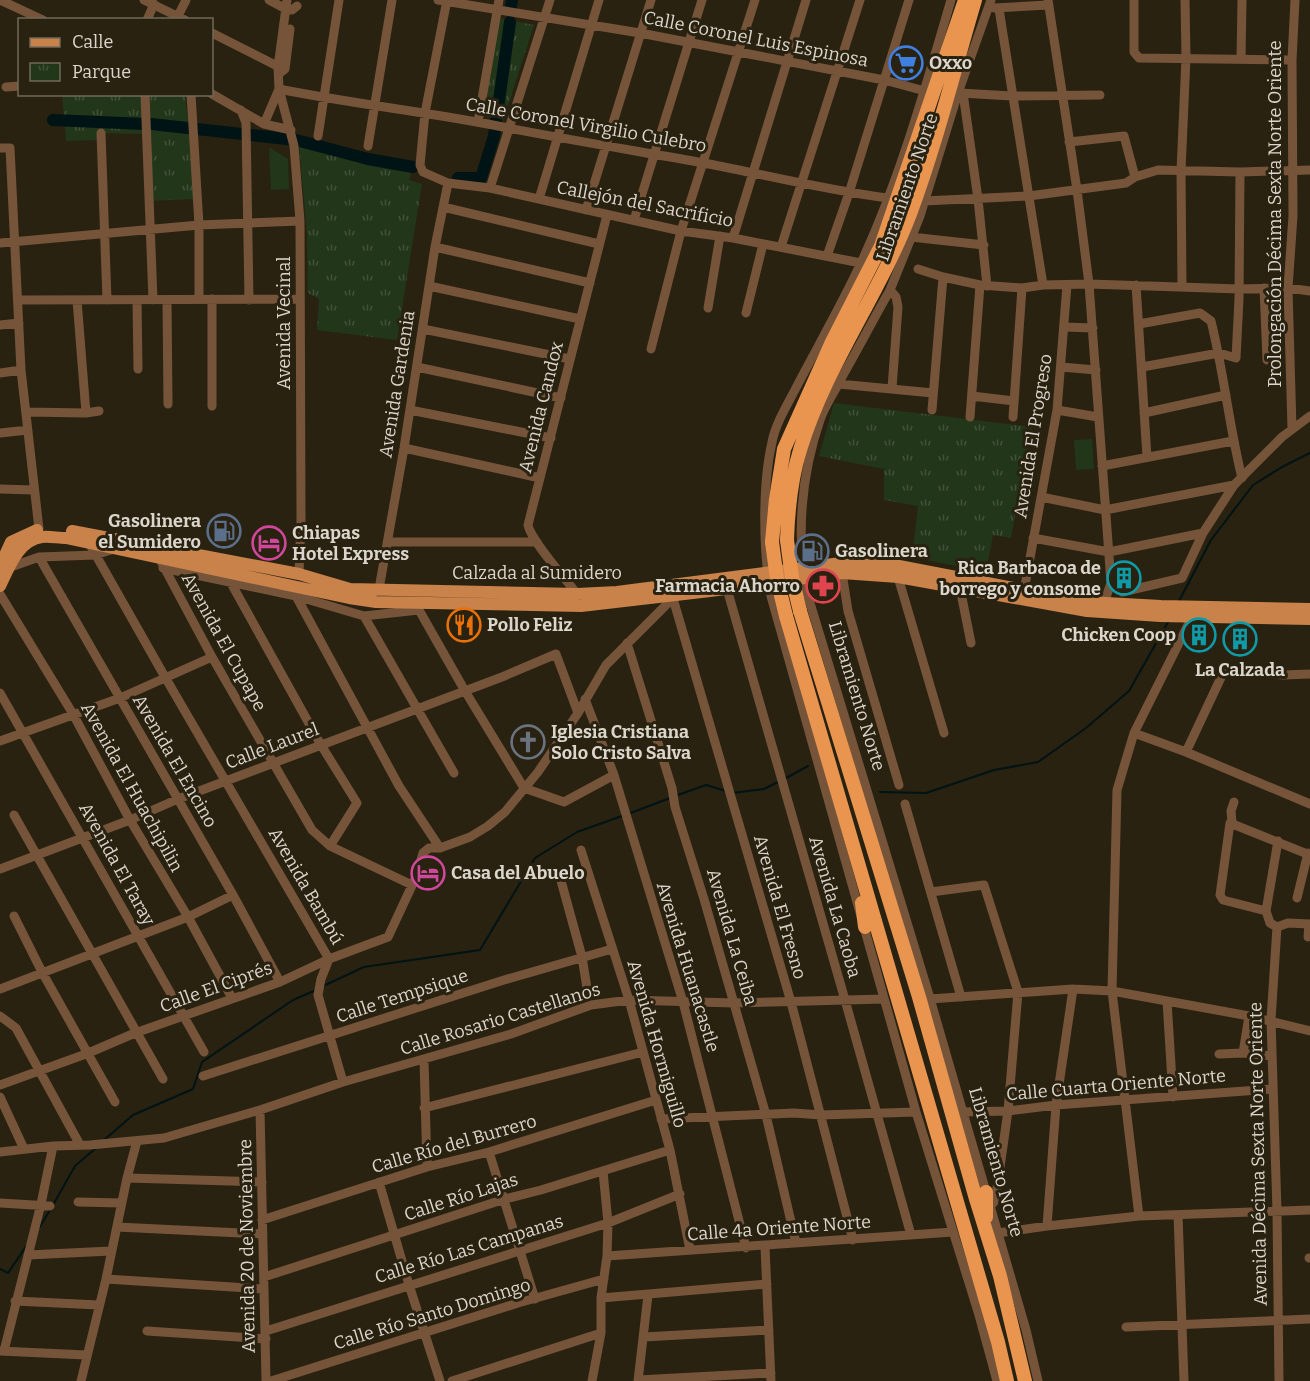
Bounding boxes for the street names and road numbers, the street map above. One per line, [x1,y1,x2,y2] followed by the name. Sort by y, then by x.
[642,6,870,72] street label: Calle Coronel Luis Espinosa
[1264,40,1286,388] street label: Prolongación Décima Sexta Norte Oriente
[464,93,708,157] street label: Calle Coronel Virgilio Culebro
[871,110,943,264] street label: Libramiento Norte
[555,176,735,232] street label: Callejón del Sacrificio
[273,256,295,390] street label: Avenida Vecinal
[374,309,420,459] street label: Avenida Gardenia
[514,339,568,475] street label: Avenida Candox
[1009,352,1057,520] street label: Avenida El Progreso
[452,562,622,584] street label: Calzada al Sumidero
[177,569,271,715] street label: Avenida El Cupape
[824,619,890,773] street label: Libramiento Norte
[128,691,222,831] street label: Avenida El Encino
[76,698,188,876] street label: Avenida El Huachipilin
[222,718,322,774] street label: Calle Laurel
[74,799,160,930] street label: Avenida El Taray
[264,824,348,948] street label: Avenida Bambú
[749,832,811,982] street label: Avenida El Fresno
[804,834,866,981] street label: Avenida La Caoba
[702,866,762,1008] street label: Avenida La Ceiba
[652,879,724,1055] street label: Avenida Huanacastle
[157,956,275,1018] street label: Calle El Ciprés
[623,958,691,1130] street label: Avenida Hormiguillo
[333,964,471,1028] street label: Calle Tempsique
[397,978,603,1060] street label: Calle Rosario Castellanos
[1244,1002,1272,1306] street label: Avenida Décima Sexta Norte Oriente
[1005,1064,1227,1106] street label: Calle Cuarta Oriente Norte
[964,1084,1028,1240] street label: Libramiento Norte
[369,1110,539,1178] street label: Calle Río del Burrero
[234,1139,260,1353] street label: Avenida 20 de Noviembre
[401,1168,521,1226] street label: Calle Río Lajas
[372,1210,566,1288] street label: Calle Río Las Campanas
[686,1211,872,1245] street label: Calle 4a Oriente Norte
[331,1274,533,1354] street label: Calle Río Santo Domingo

